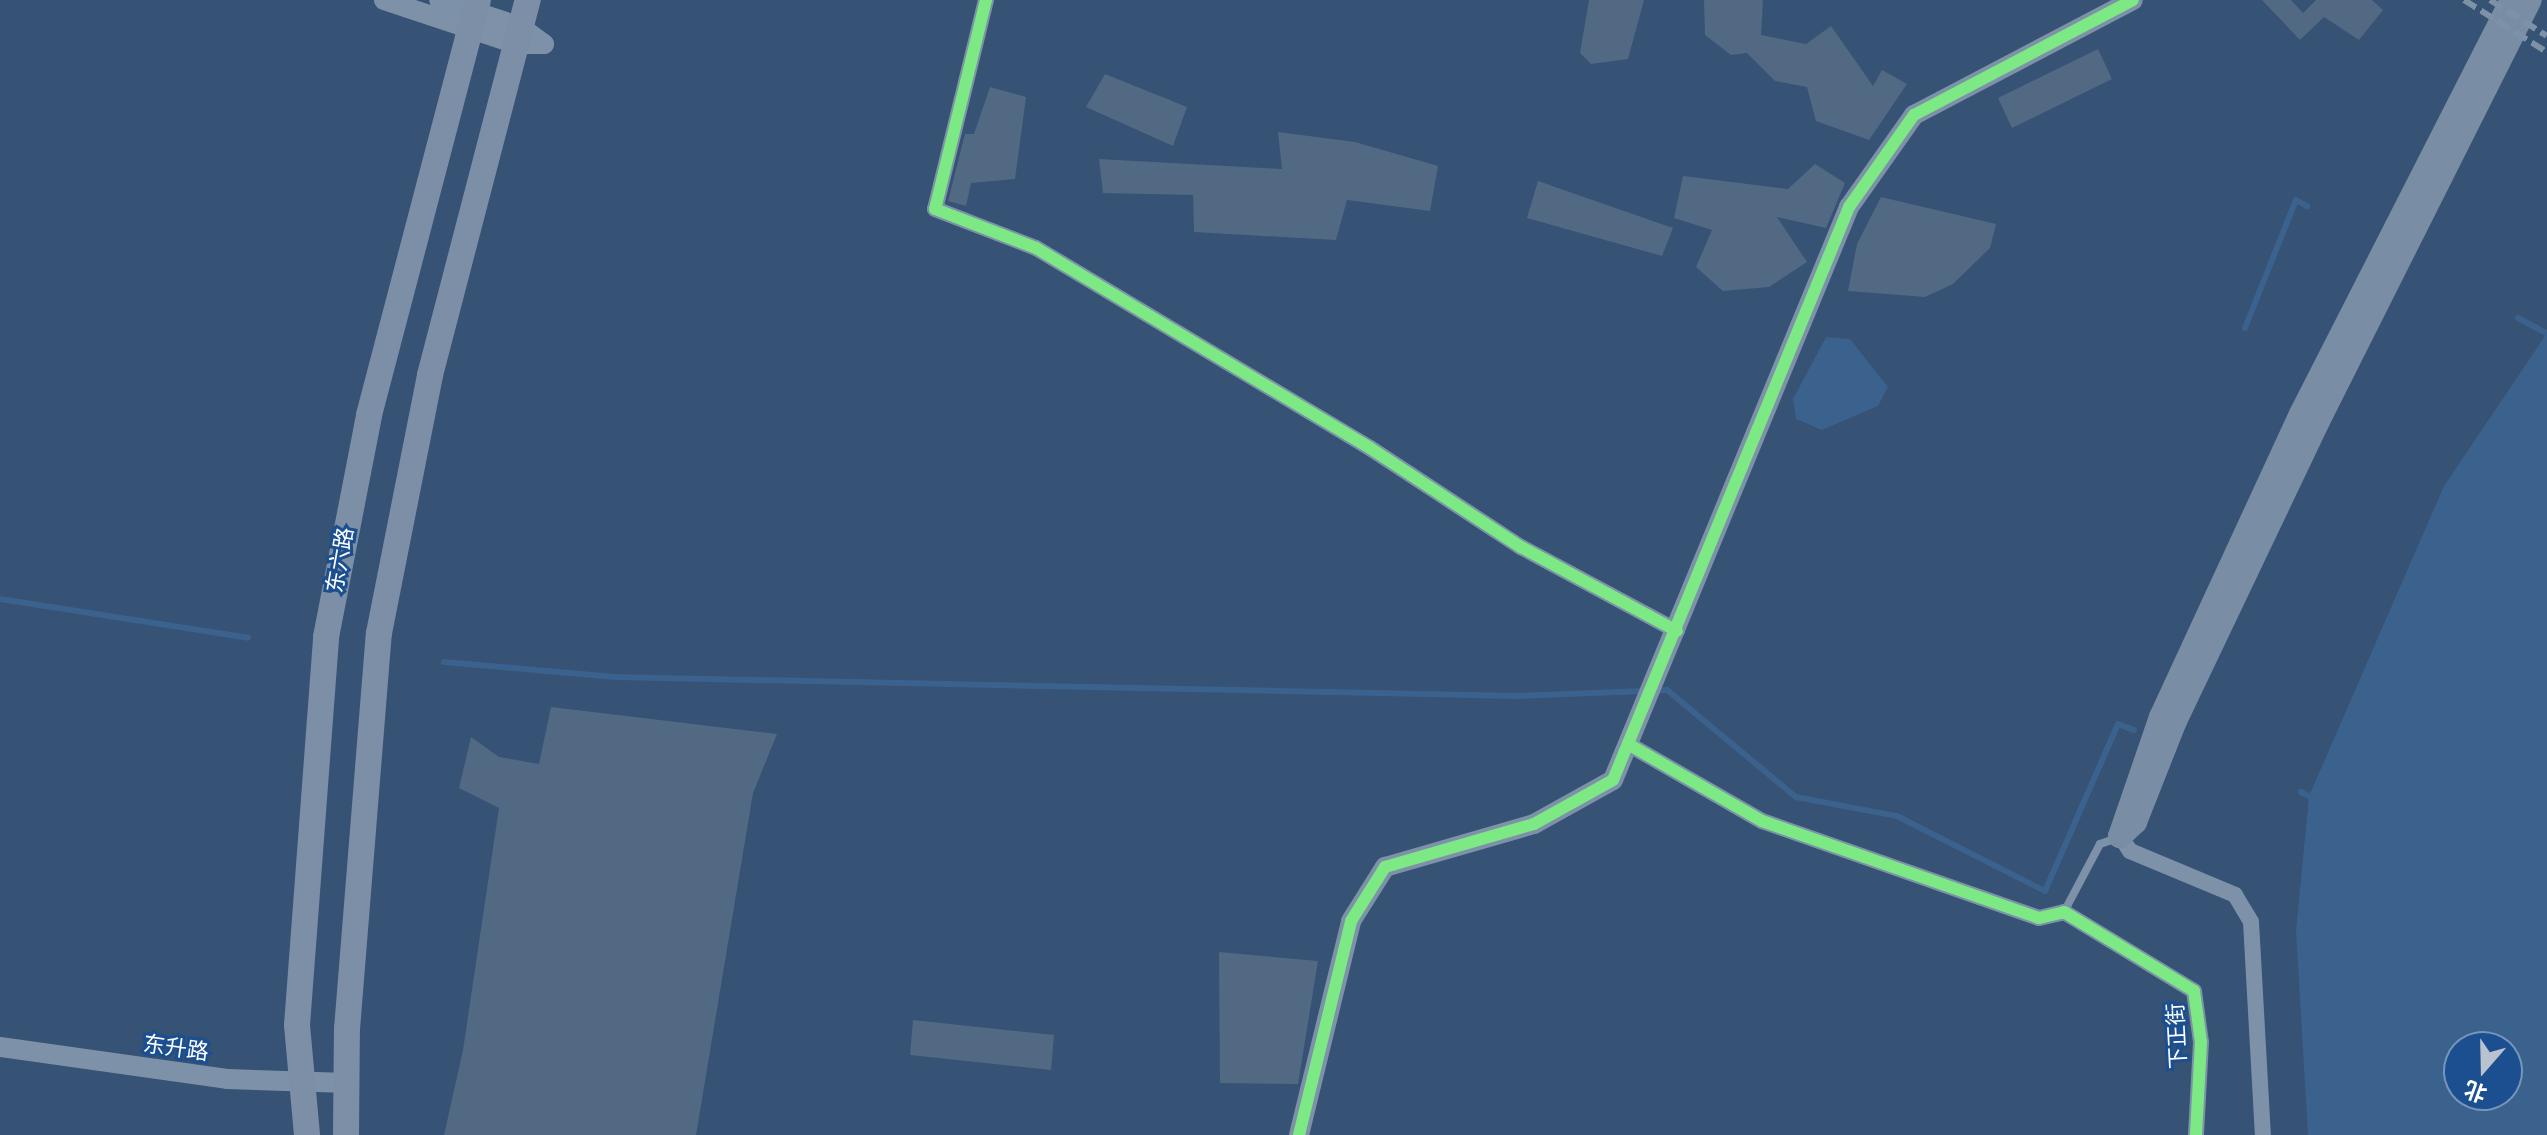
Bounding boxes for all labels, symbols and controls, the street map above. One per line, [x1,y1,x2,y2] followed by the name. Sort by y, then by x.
[321,525,359,595] street label: 东六路
[2162,1002,2192,1070] street label: 下正街
[141,1030,211,1066] street label: 东升路
[2443,1031,2523,1111] north arrow
[2461,1076,2490,1108] text: 北

